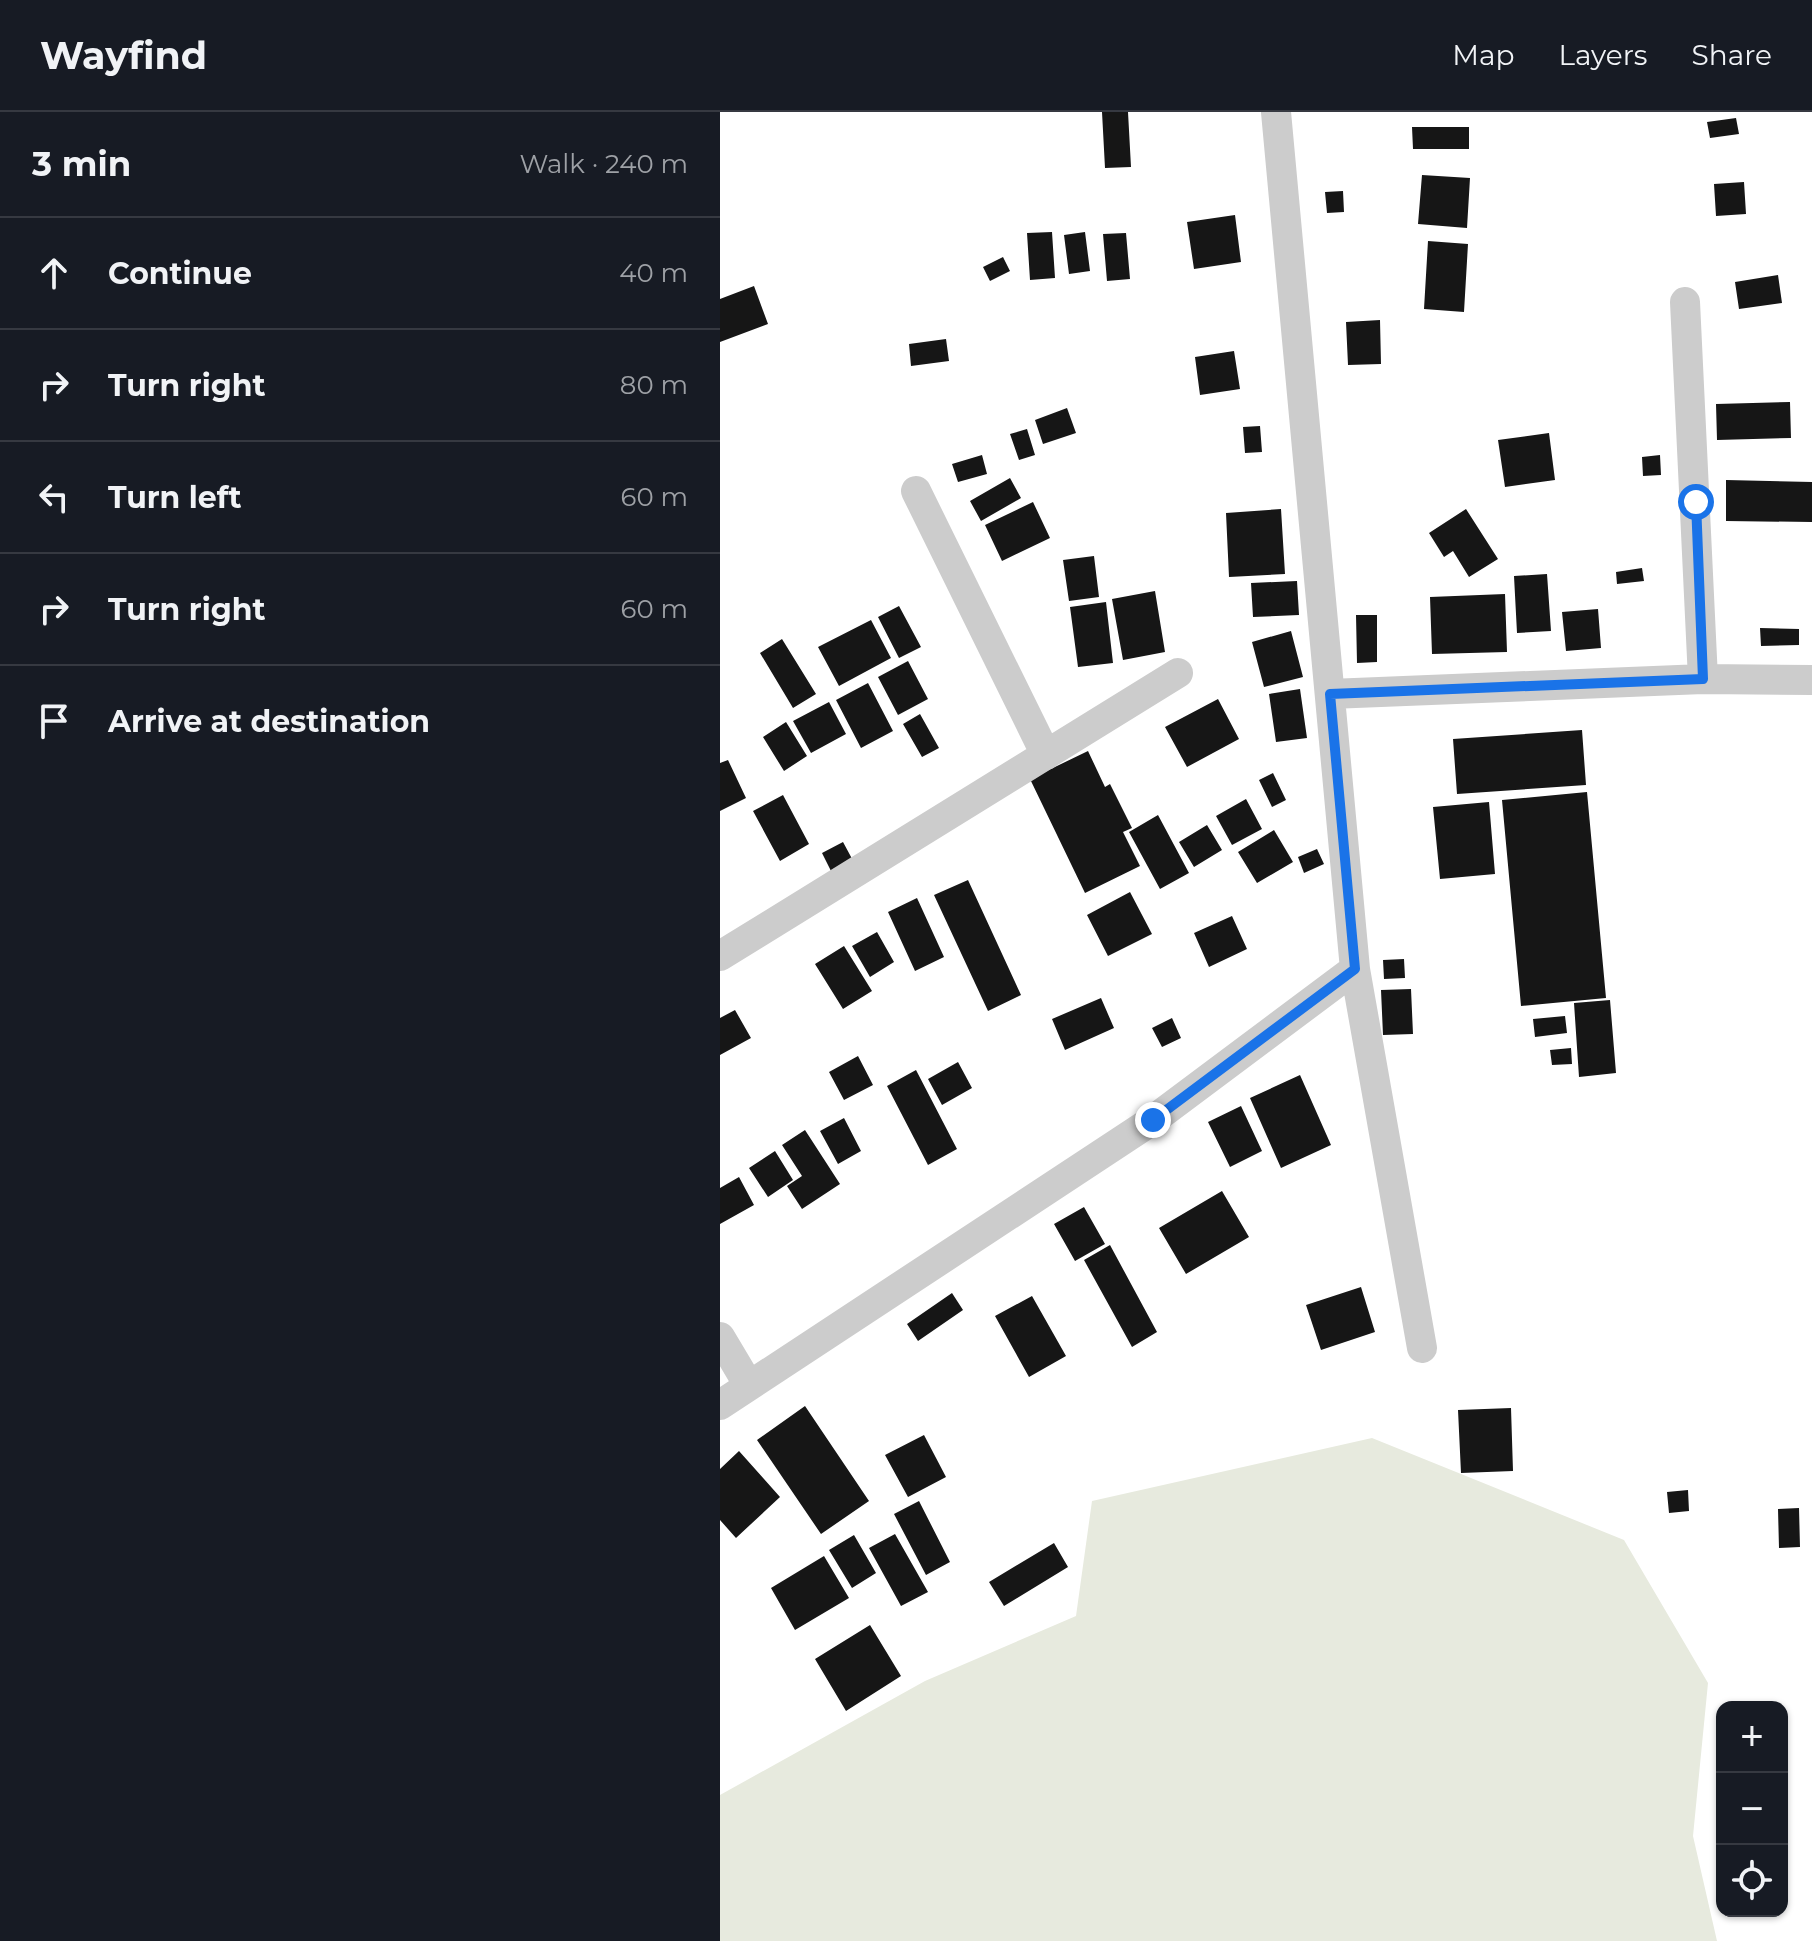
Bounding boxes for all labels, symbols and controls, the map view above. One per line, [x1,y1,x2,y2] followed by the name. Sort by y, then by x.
[40,32,207,79] text: Wayfind
[1452,38,1515,72] text: Map
[1559,38,1648,72] text: Layers
[1692,38,1772,72] text: Share
[32,143,131,185] text: 3 min
[520,148,688,180] text: Walk · 240 m
[32,251,76,295] icon: ahead
[108,255,252,292] text: Continue
[619,257,688,289] text: 40 m
[32,363,76,407] icon: right
[108,367,265,404] text: Turn right
[620,369,688,401] text: 80 m
[32,475,76,519] icon: left
[108,479,241,516] text: Turn left
[621,481,688,513] text: 60 m
[1678,484,1714,520] route start
[32,587,76,631] icon: right
[108,591,265,628] text: Turn right
[621,593,688,625] text: 60 m
[32,699,76,743] icon: arrive
[108,703,430,740] text: Arrive at destination
[1135,1102,1171,1138] route end
[1716,1701,1788,1917] map controls
[1716,1701,1788,1773] button: +
[1716,1773,1788,1845] button: −
[1716,1845,1788,1917] button: locate

